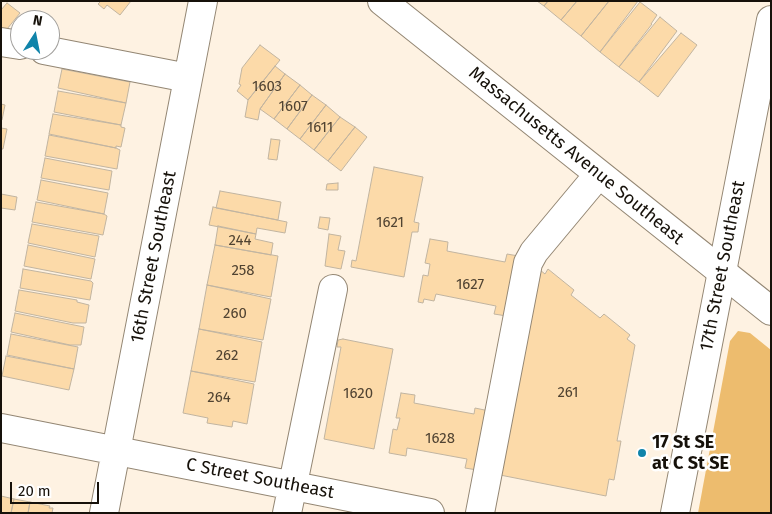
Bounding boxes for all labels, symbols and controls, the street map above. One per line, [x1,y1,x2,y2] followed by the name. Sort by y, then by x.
[10,10,60,60] north arrow
[32,12,44,30] text: N
[464,63,688,249] street label: Massachusetts Avenue Southeast
[252,78,282,96] house number: 1603
[278,98,308,116] house number: 1607
[307,119,333,137] house number: 1611
[127,169,181,345] street label: 16th Street Southeast
[696,179,750,353] street label: 17th Street Southeast
[376,214,404,232] house number: 1621
[229,232,251,250] house number: 244
[231,262,255,280] house number: 258
[456,276,484,294] house number: 1627
[223,305,247,323] house number: 260
[216,347,238,365] house number: 262
[557,384,579,402] house number: 261
[343,385,373,403] house number: 1620
[207,389,231,407] house number: 264
[425,430,455,448] house number: 1628
[652,432,729,474] place label: 17 St SE at C St SE
[636,447,648,459] marker: 17 St SE at C St SE
[184,454,336,504] street label: C Street Southeast
[12,472,101,504] scale bar
[18,482,51,500] text: 20 m

